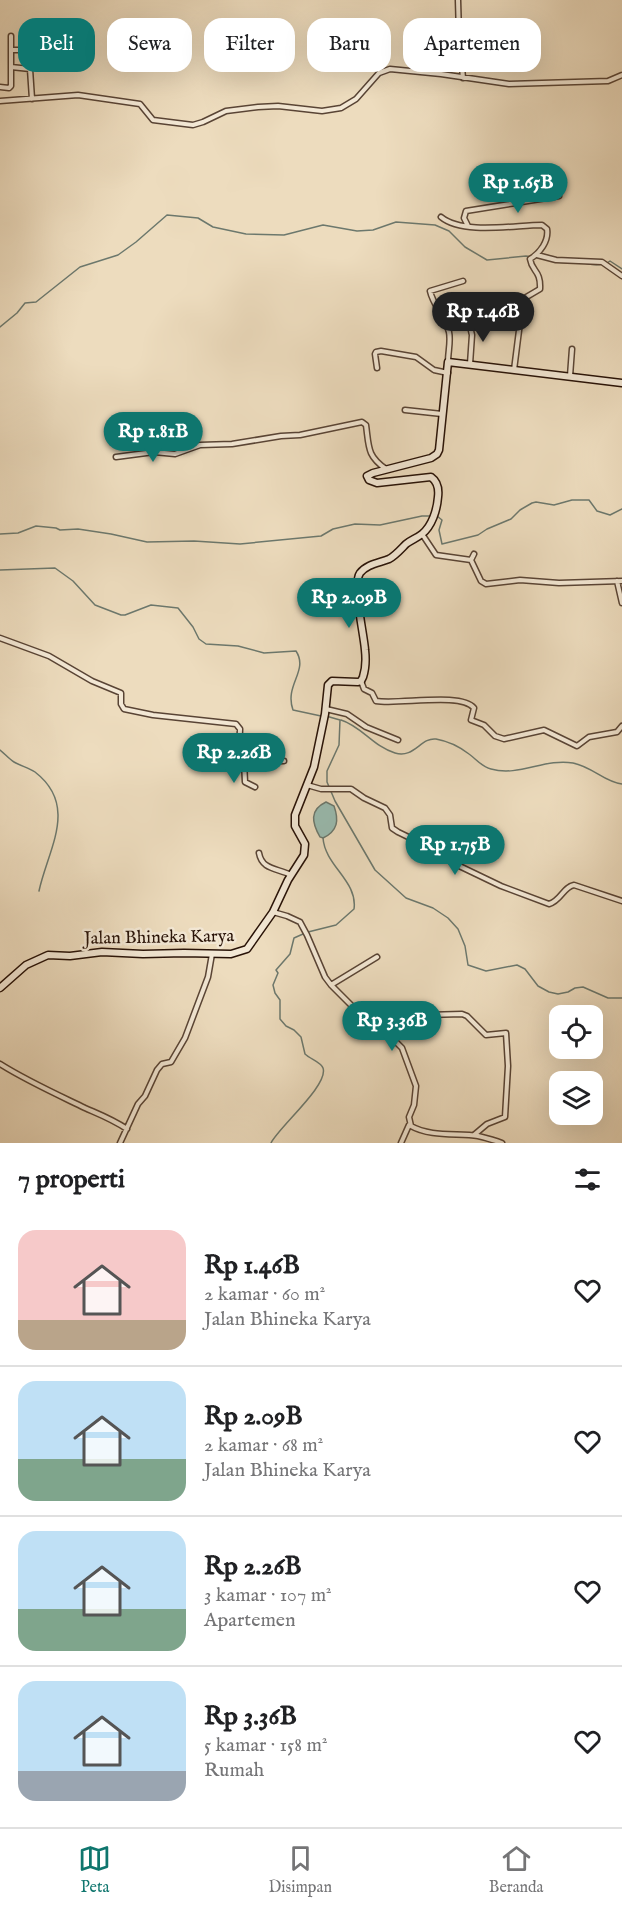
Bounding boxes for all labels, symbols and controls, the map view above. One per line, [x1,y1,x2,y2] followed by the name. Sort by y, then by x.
[18,18,95,72] chip: Beli
[107,18,192,72] chip: Sewa
[204,18,295,72] chip: Filter
[307,18,391,72] chip: Baru
[403,18,541,72] chip: Apartemen
[456,163,580,214] pin: Rp 1.65B
[483,170,553,195] text: Rp 1.65B
[421,292,545,343] pin: Rp 1.46B
[446,299,520,324] text: Rp 1.46B
[91,412,215,463] pin: Rp 1.81B
[118,419,188,444] text: Rp 1.81B
[287,578,411,629] pin: Rp 2.09B
[311,585,387,610] text: Rp 2.09B
[172,733,296,784] pin: Rp 2.26B
[196,740,272,765] text: Rp 2.26B
[393,825,517,876] pin: Rp 1.75B
[420,832,490,857] text: Rp 1.75B
[82,925,235,951] street label: Jalan Bhineka Karya
[330,1001,454,1052] pin: Rp 3.36B
[549,1005,603,1125] map controls
[549,1005,603,1059] button: locate
[356,1008,428,1033] text: Rp 3.36B
[549,1071,603,1125] button: layers
[18,1163,125,1196] text: 7 properti
[571,1163,604,1196] icon: filters
[204,1249,300,1282] text: Rp 1.46B
[66,1254,138,1326] icon: home
[571,1274,604,1307] icon: heart
[204,1282,325,1307] text: 2 kamar · 60 m²
[204,1307,371,1332] text: Jalan Bhineka Karya
[204,1400,303,1433] text: Rp 2.09B
[66,1405,138,1477] icon: home
[571,1425,604,1458] icon: heart
[204,1433,323,1458] text: 2 kamar · 68 m²
[204,1458,371,1483] text: Jalan Bhineka Karya
[204,1550,302,1583] text: Rp 2.26B
[66,1555,138,1627] icon: home
[571,1575,604,1608] icon: heart
[204,1583,332,1608] text: 3 kamar · 107 m²
[204,1608,296,1633] text: Apartemen
[204,1700,297,1733] text: Rp 3.36B
[66,1705,138,1777] icon: home
[571,1725,604,1758] icon: heart
[204,1733,327,1758] text: 5 kamar · 158 m²
[204,1758,264,1783] text: Rumah
[78,1842,111,1898] tab: Peta
[268,1842,332,1898] tab: Disimpan
[489,1842,544,1898] tab: Beranda

